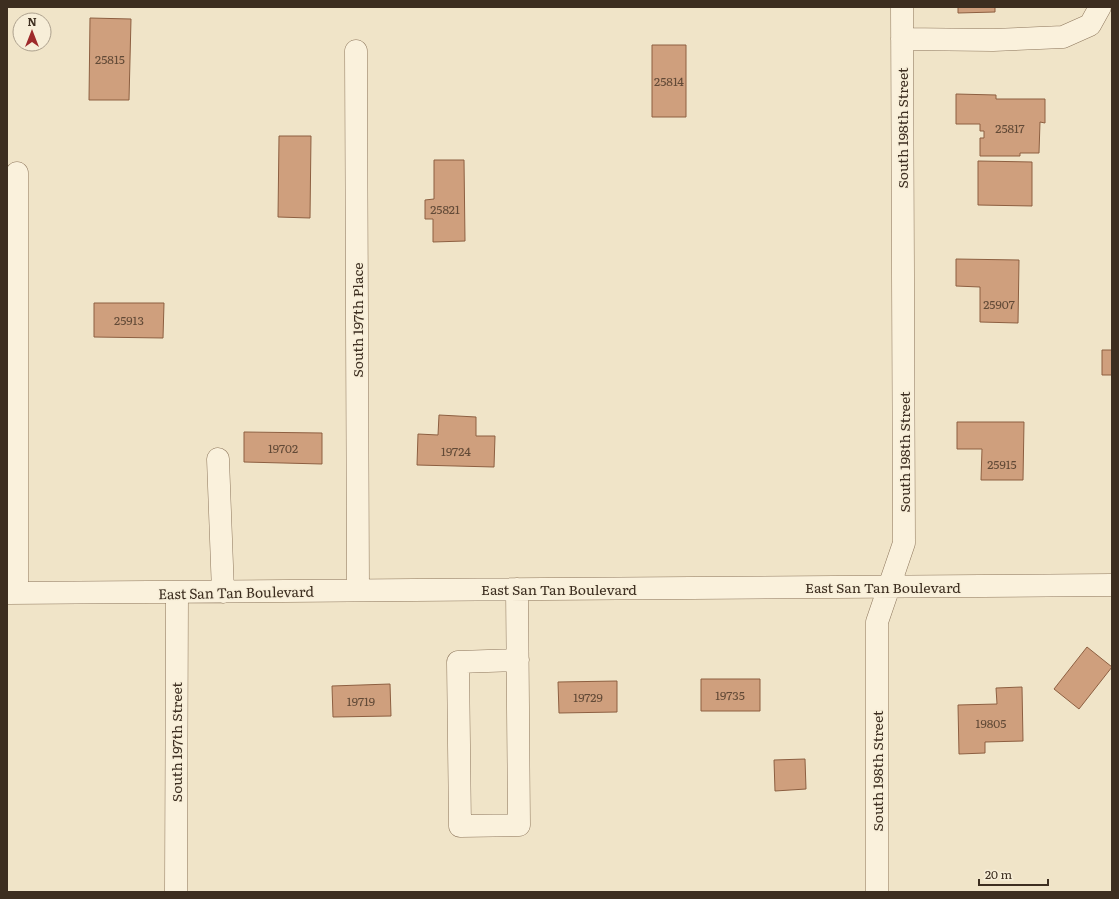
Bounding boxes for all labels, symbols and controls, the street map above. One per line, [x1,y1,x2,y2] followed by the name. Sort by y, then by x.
[12,12,52,52] north arrow
[27,13,37,29] text: N
[95,50,125,68] house number: 25815
[892,67,912,189] street label: South 198th Street
[654,72,684,90] house number: 25814
[995,119,1025,137] house number: 25817
[430,200,460,218] house number: 25821
[347,262,367,378] street label: South 197th Place
[983,295,1015,313] house number: 25907
[114,311,144,329] house number: 25913
[894,391,914,513] street label: South 198th Street
[268,439,298,457] house number: 19702
[441,442,471,460] house number: 19724
[987,455,1017,473] house number: 25915
[805,577,961,597] street label: East San Tan Boulevard
[481,579,637,599] street label: East San Tan Boulevard
[158,581,315,603] street label: East San Tan Boulevard
[166,681,186,802] street label: South 197th Street
[715,686,745,704] house number: 19735
[573,688,603,706] house number: 19729
[347,692,375,710] house number: 19719
[867,710,887,832] street label: South 198th Street
[976,714,1006,732] house number: 19805
[979,861,1048,887] scale bar
[985,865,1012,883] text: 20 m

